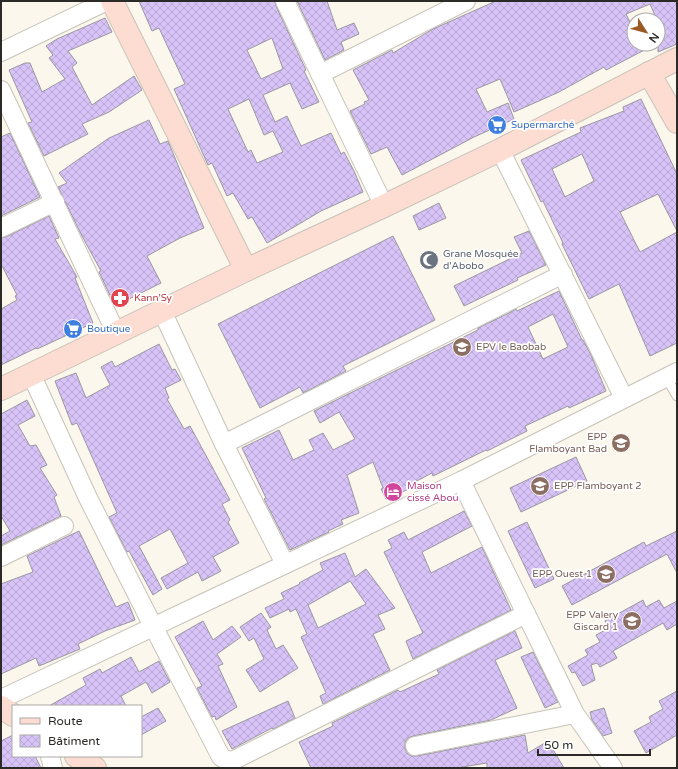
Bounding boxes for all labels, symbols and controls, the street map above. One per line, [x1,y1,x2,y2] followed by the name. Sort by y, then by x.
[626,12,666,52] north arrow
[646,30,662,45] text: N
[486,114,508,136] supermarket icon: Supermarché
[511,119,575,131] place label: Supermarché
[443,248,519,272] place label: Grane Mosquée d'Abobo
[418,249,440,271] mosque icon: Grane Mosquée d'Abobo
[109,287,131,309] pharmacy icon: Kann’Sy
[134,292,173,304] place label: Kann’Sy
[62,318,84,340] supermarket icon: Boutique
[87,323,131,335] place label: Boutique
[451,336,473,358] school or university icon: EPV le Baobab
[476,341,546,353] place label: EPV le Baobab
[529,431,607,455] place label: EPP Flamboyant Bad
[610,432,632,454] school or university icon: EPP Flamboyant Bad
[529,475,551,497] school or university icon: EPP Flamboyant 2
[407,480,459,504] place label: Maison cissé Abou
[554,480,642,492] place label: EPP Flamboyant 2
[382,481,404,503] hotel icon: Maison cissé Abou
[595,563,617,585] school or university icon: EPP Ouest 1
[532,568,592,580] place label: EPP Ouest 1
[566,609,619,633] place label: EPP Valery Giscard 1
[621,610,643,632] school or university icon: EPP Valery Giscard 1
[12,705,142,757] legend
[48,714,83,728] text: Route
[538,731,650,757] scale bar
[48,734,100,748] text: Bâtiment
[544,738,573,752] text: 50 m

